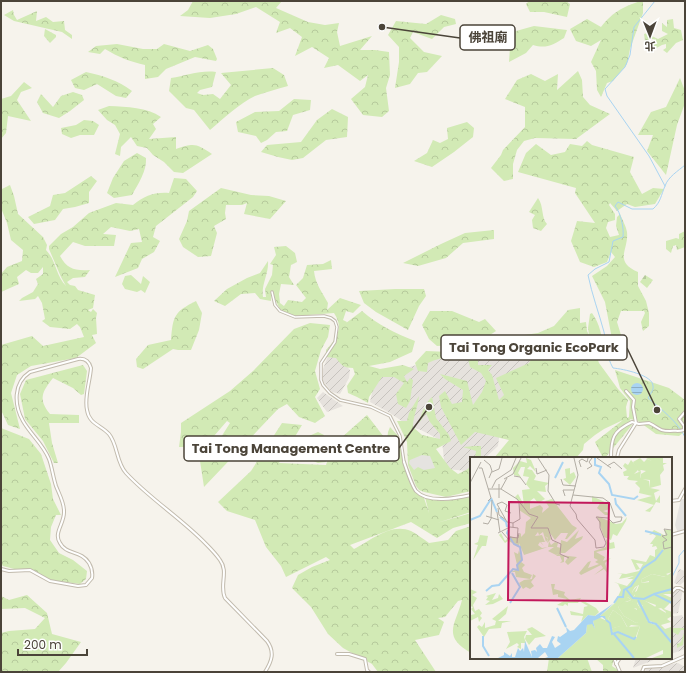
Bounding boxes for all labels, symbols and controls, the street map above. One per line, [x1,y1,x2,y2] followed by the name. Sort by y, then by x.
[630,16,670,56] north arrow
[460,25,515,50] callout: 佛祖廟
[468,28,508,47] text: 佛祖廟
[645,38,656,54] text: 北
[441,335,627,360] callout: Tai Tong Organic EcoPark
[449,338,619,357] text: Tai Tong Organic EcoPark
[184,436,399,461] callout: Tai Tong Management Centre
[192,439,390,458] text: Tai Tong Management Centre
[470,457,672,659] inset map
[18,631,87,657] scale bar
[24,636,62,653] text: 200 m

